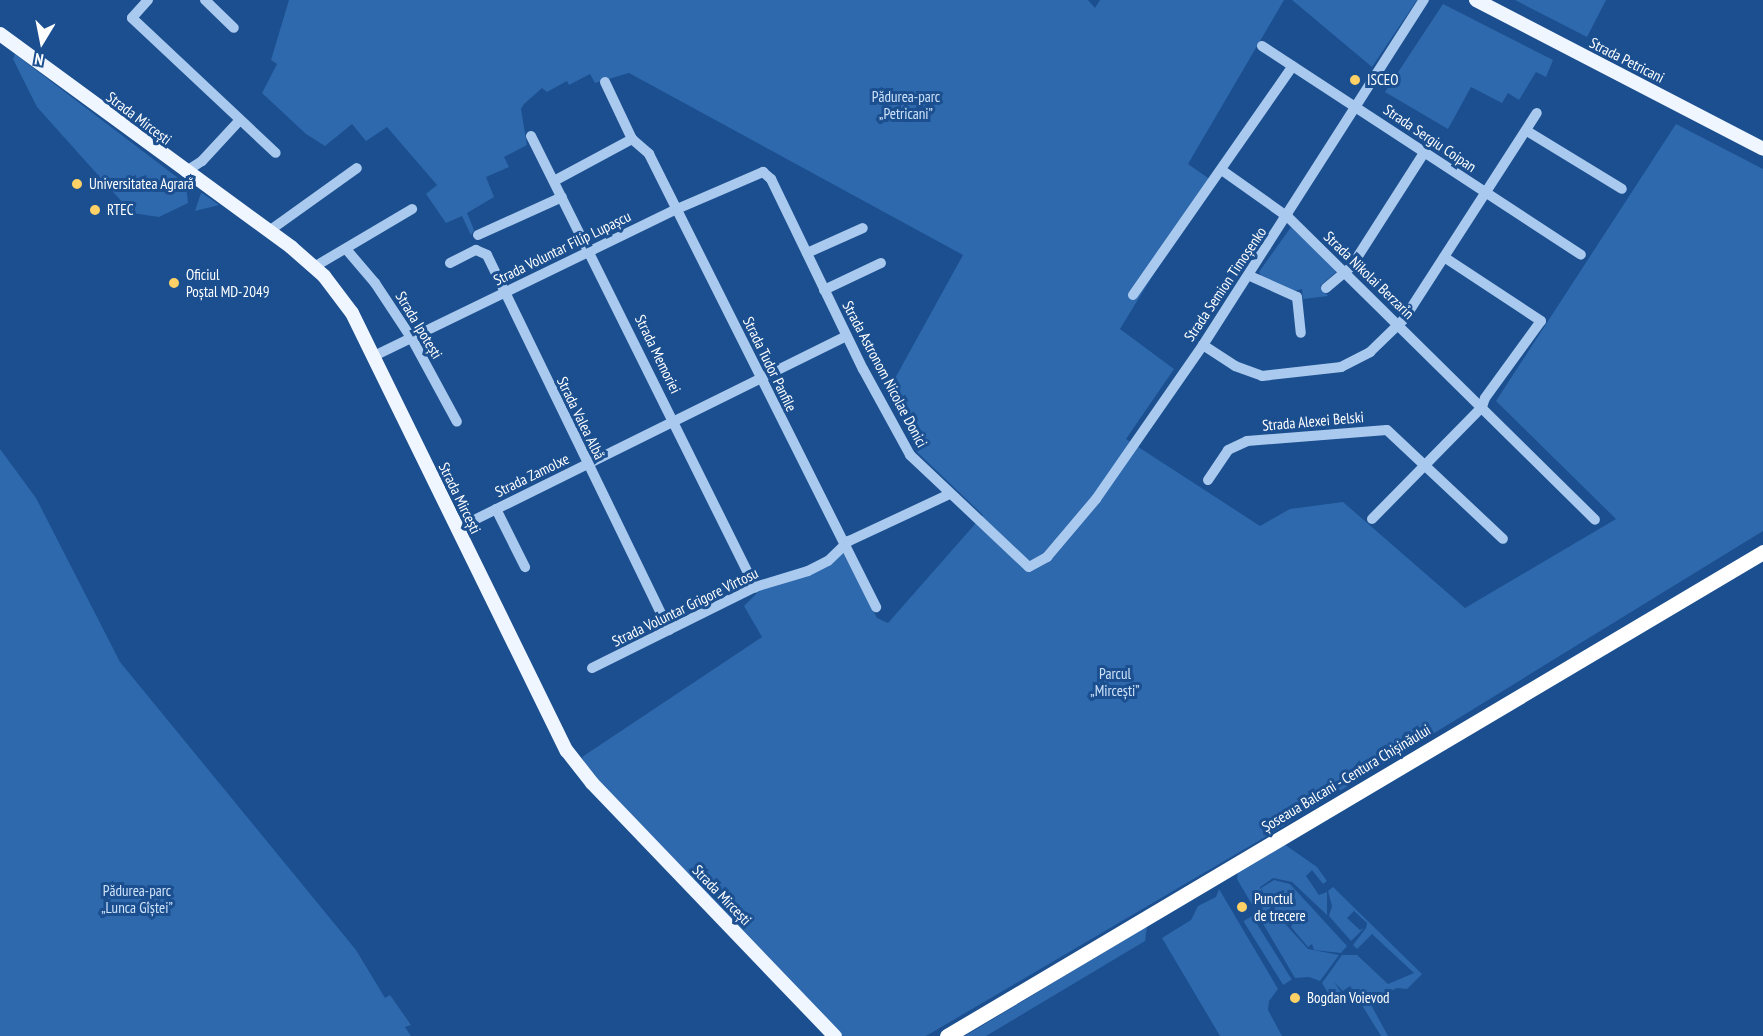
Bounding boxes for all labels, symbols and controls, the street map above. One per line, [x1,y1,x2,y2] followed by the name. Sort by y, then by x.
[12,12,72,72] north arrow
[1587,33,1667,87] street label: Strada Petricani
[33,49,45,70] text: N
[1367,71,1398,89] place label: ISCEO
[1348,73,1362,87] marker: ISCEO
[872,87,940,122] park label: Pădurea-parc „Petricani”
[103,88,175,148] street label: Strada Mircești
[1380,100,1480,176] street label: Strada Sergiu Coipan
[89,175,194,193] place label: Universitatea Agrară
[70,177,84,191] marker: Universitatea Agrară
[107,201,134,219] place label: RTEC
[88,203,102,217] marker: RTEC
[490,207,634,289] street label: Strada Voluntar Filip Lupașcu
[1180,223,1270,345] street label: Strada Semion Timoșenko
[1320,227,1418,323] street label: Strada Nikolai Berzarin
[186,265,269,300] place label: Oficiul Poștal MD-2049
[167,276,181,290] marker: Oficiul Poștal MD-2049
[392,288,446,362] street label: Strada Ipotești
[839,297,931,451] street label: Strada Astronom Nicolae Donici
[631,312,685,396] street label: Strada Memoriei
[739,313,801,415] street label: Strada Tudor Panfile
[553,373,609,463] street label: Strada Valea Albă
[1261,408,1365,434] street label: Strada Alexei Belski
[492,449,572,501] street label: Strada Zamolxe
[435,459,485,537] street label: Strada Mircești
[609,564,761,650] street label: Strada Voluntar Grigore Vîrtosu
[1090,664,1140,699] park label: Parcul „Mircești”
[1258,720,1434,836] street label: Șoseaua Balcani - Centura Chișinăului
[689,861,755,929] street label: Strada Mircești
[101,881,173,916] park label: Pădurea-parc „Lunca Gîștei”
[1254,889,1306,924] place label: Punctul de trecere
[1235,900,1249,914] marker: Punctul de trecere
[1307,989,1390,1007] place label: Bogdan Voievod
[1288,991,1302,1005] marker: Bogdan Voievod

